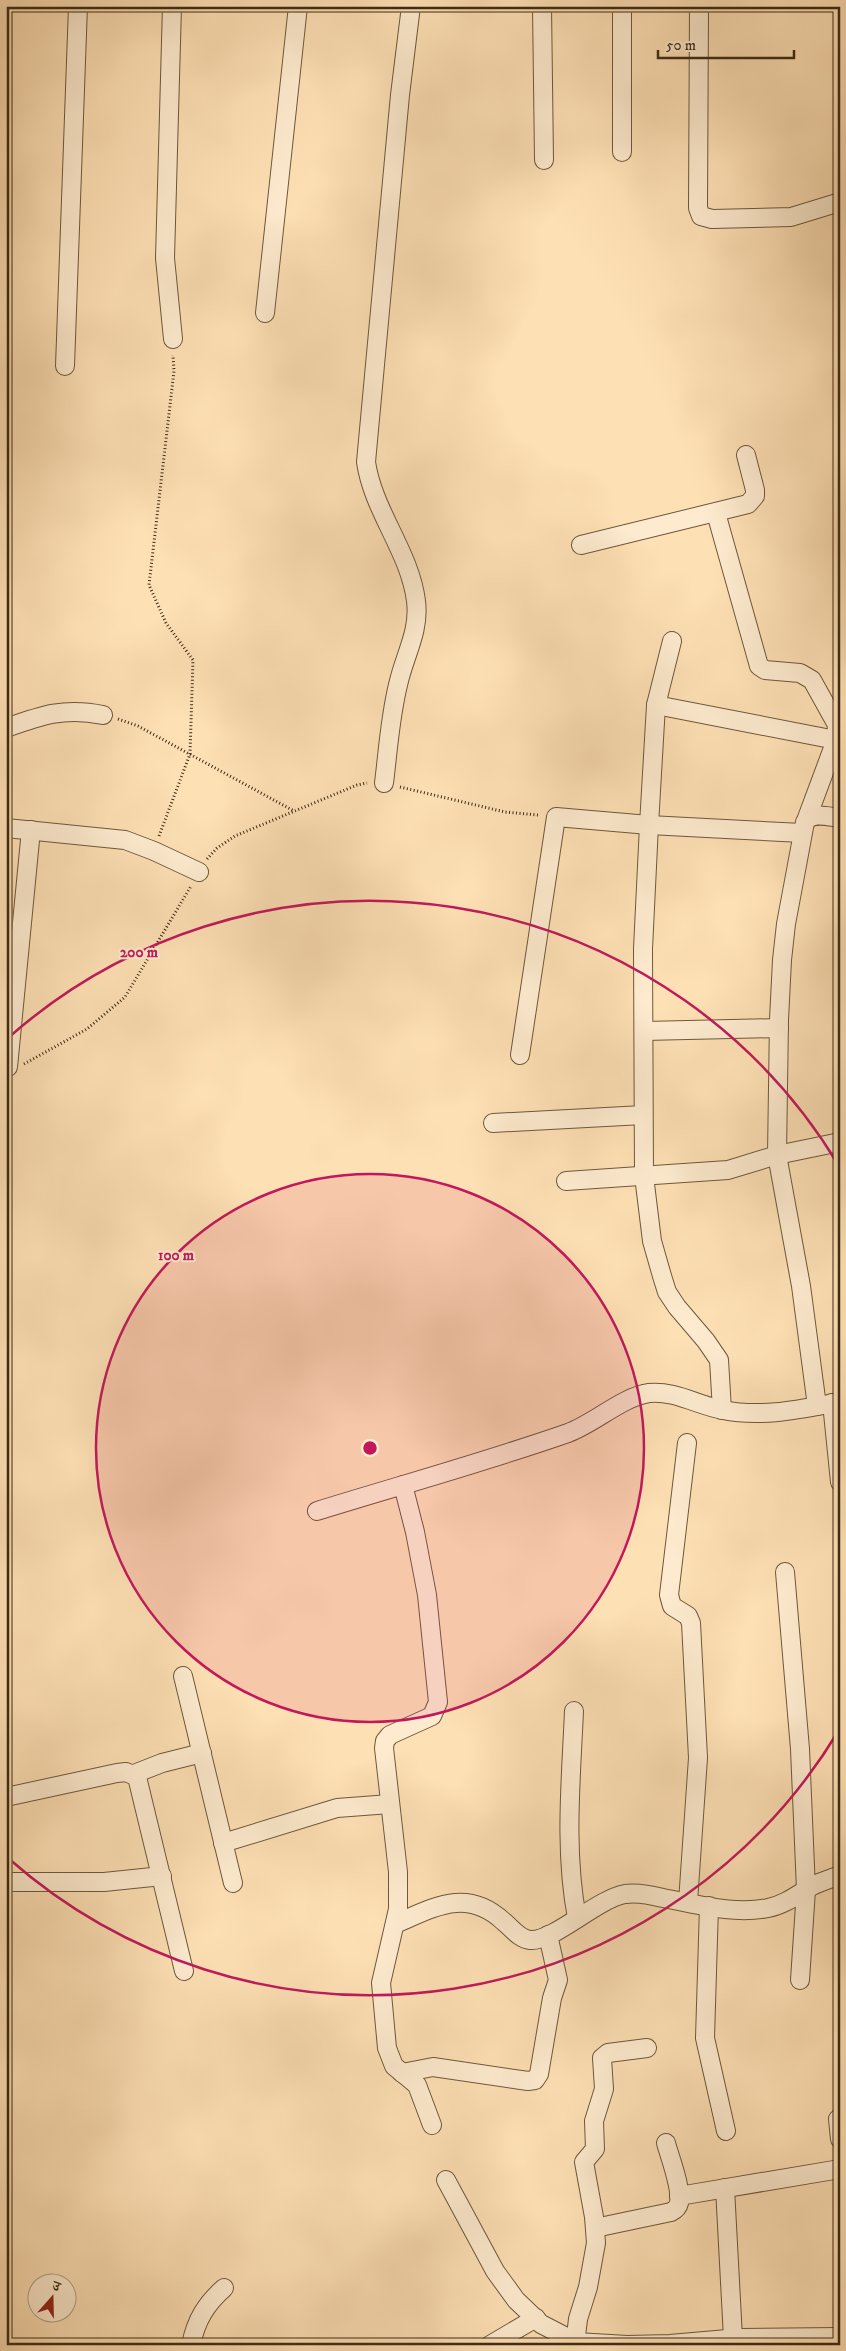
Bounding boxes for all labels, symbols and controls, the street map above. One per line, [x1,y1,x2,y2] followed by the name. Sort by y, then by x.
[658,28,795,60] scale bar
[666,36,696,55] text: 50 m
[120,943,159,962] text: 200 m
[158,1246,195,1265] text: 100 m
[361,1439,379,1457] centre of rings
[28,2274,78,2324] north arrow
[49,2277,63,2297] text: उ

